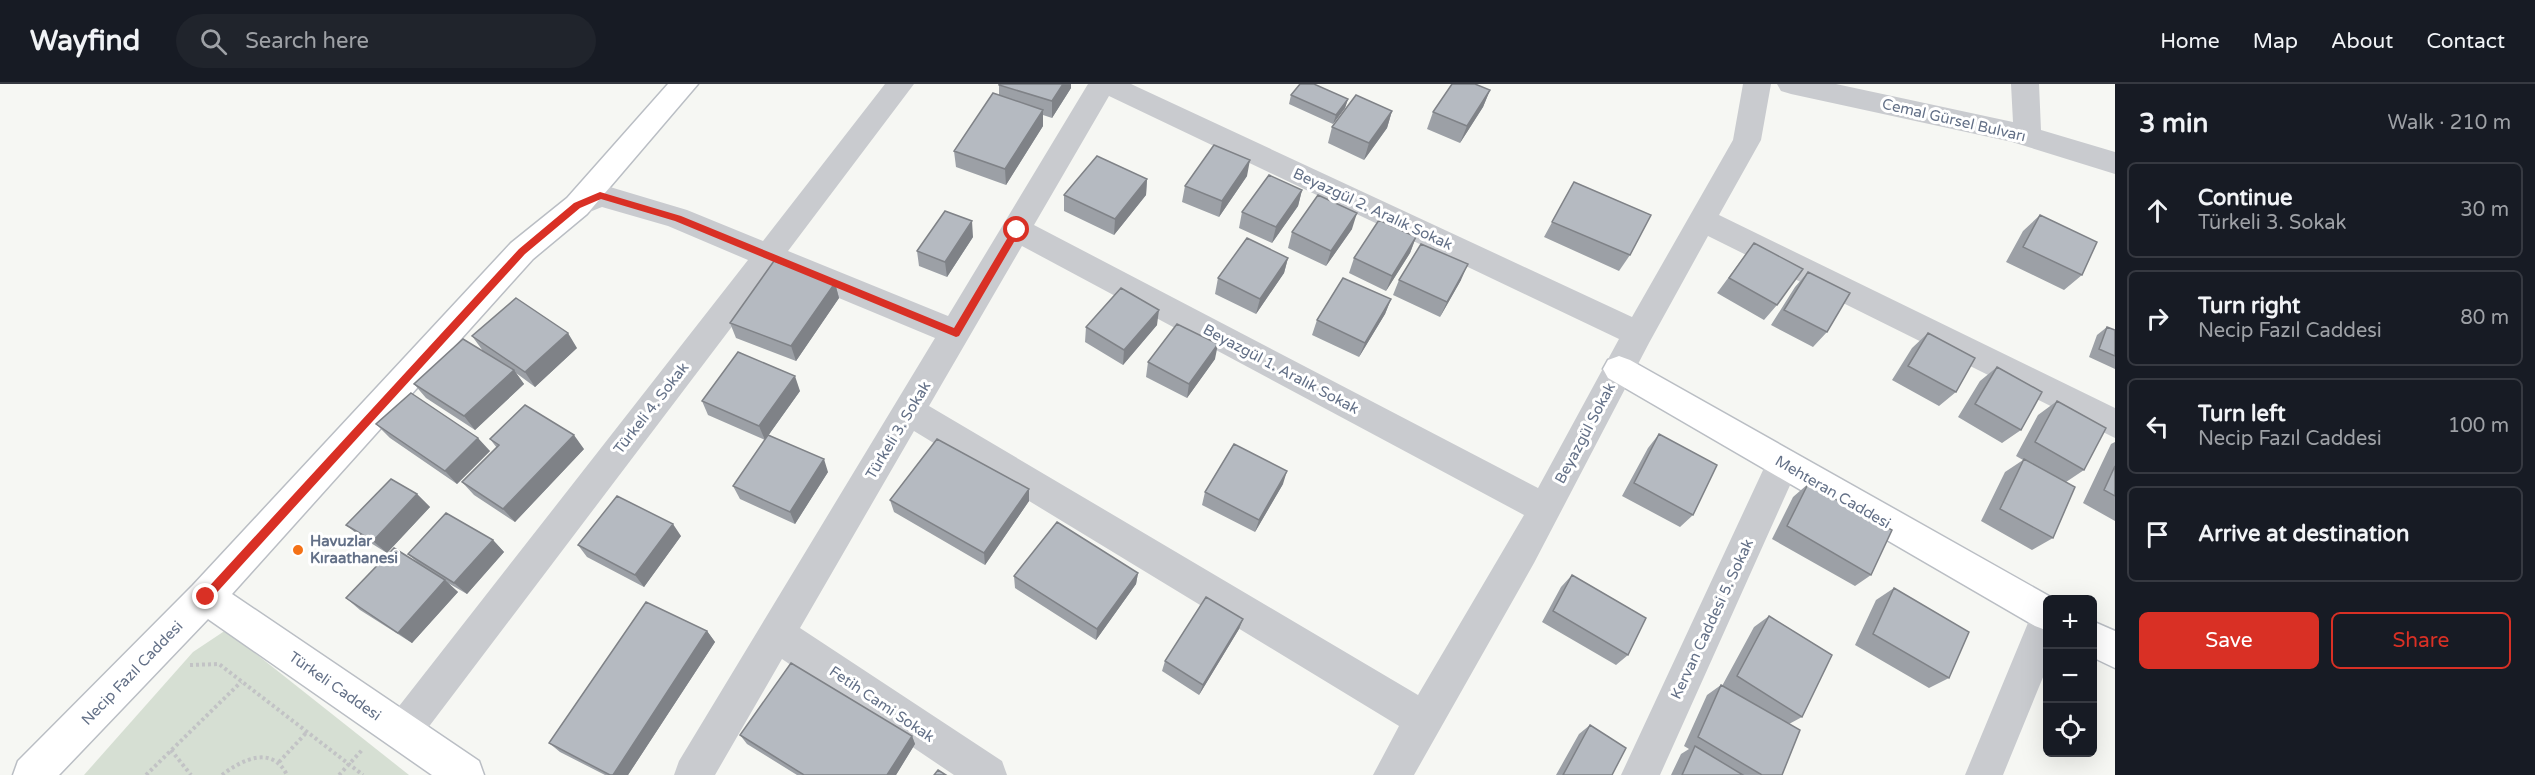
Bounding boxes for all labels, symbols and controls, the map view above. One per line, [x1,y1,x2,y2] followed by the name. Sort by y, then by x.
[176,14,596,68] search box
[30,24,140,58] text: Wayfind
[197,25,230,58] icon: search
[245,28,369,54] text: Search here
[2160,29,2220,54] text: Home
[2253,29,2298,54] text: Map
[2331,29,2393,54] text: About
[2426,29,2505,54] text: Contact
[1880,95,2028,145] street label: Cemal Gürsel Bulvarı
[2139,108,2208,139] text: 3 min
[2388,111,2511,135] text: Walk · 210 m
[1290,164,1456,254] street label: Beyazgül 2. Aralık Sokak
[2198,185,2293,211] text: Continue
[2141,194,2174,227] icon: ahead
[2460,198,2509,222] text: 30 m
[2198,211,2346,235] text: Türkeli 3. Sokak
[1003,216,1029,242] route start
[2198,293,2300,319] text: Turn right
[2141,302,2174,335] icon: right
[2460,306,2509,330] text: 80 m
[2198,319,2382,343] text: Necip Fazıl Caddesi
[1200,320,1362,418] street label: Beyazgül 1. Aralık Sokak
[610,359,692,457] street label: Türkeli 4. Sokak
[862,378,934,482] street label: Türkeli 3. Sokak
[1551,379,1619,487] street label: Beyazgül Sokak
[2198,401,2286,427] text: Turn left
[2141,410,2174,443] icon: left
[2448,414,2509,438] text: 100 m
[2198,427,2382,451] text: Necip Fazıl Caddesi
[1772,452,1894,532] street label: Mehteran Caddesi
[2141,518,2174,551] icon: arrive
[2198,521,2409,547] text: Arrive at destination
[310,532,398,567] place label: Havuzlar Kıraathanesi
[1667,536,1757,702] street label: Kervan Caddesi 5. Sokak
[291,543,305,557] marker: Havuzlar Kıraathanesi
[192,583,218,609] route end
[2043,595,2097,757] map controls
[2043,595,2097,649] button: +
[2139,612,2319,669] button: Save
[2331,612,2511,669] button: Share
[78,617,186,729] street label: Necip Fazıl Caddesi
[286,648,384,724] street label: Türkeli Caddesi
[2043,649,2097,703] button: −
[826,662,938,746] street label: Fetih Cami Sokak
[2043,703,2097,757] button: locate

